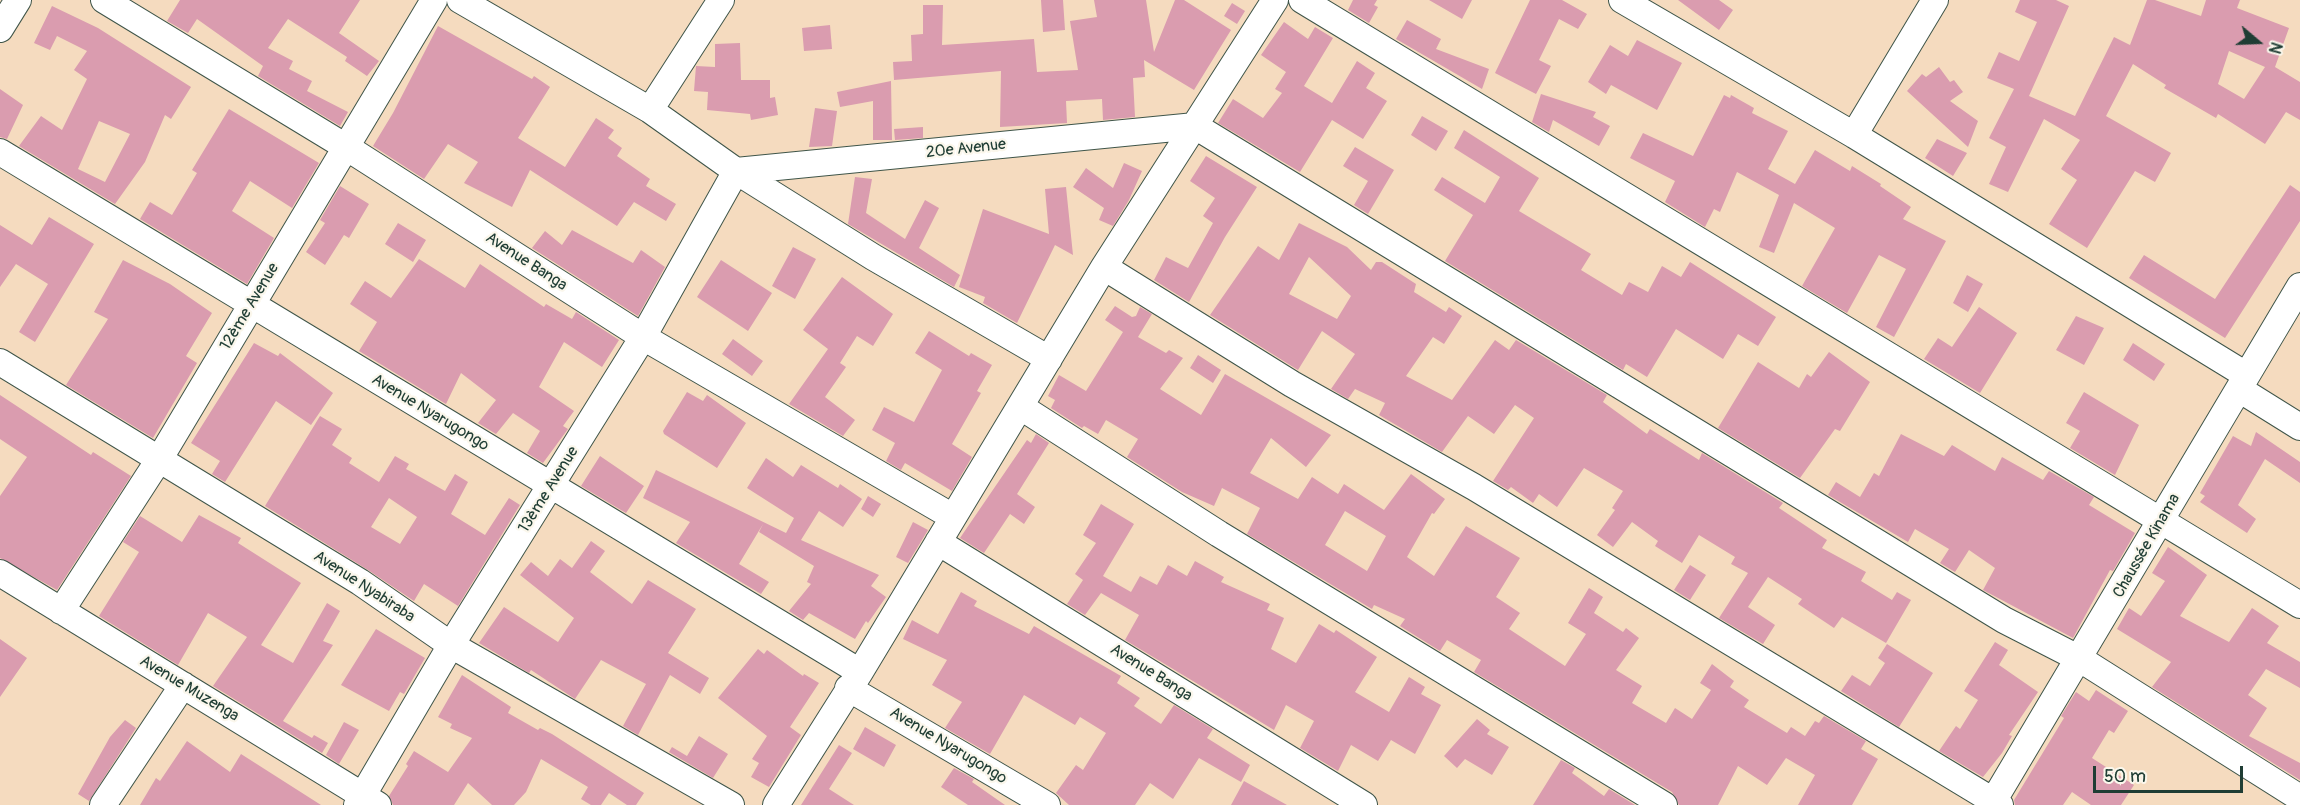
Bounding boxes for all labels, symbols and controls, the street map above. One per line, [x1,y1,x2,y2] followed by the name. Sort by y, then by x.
[2228,12,2288,72] north arrow
[2264,39,2286,56] text: N
[925,135,1007,163] street label: 20e Avenue
[482,229,570,295] street label: Avenue Banga
[216,260,284,354] street label: 12ème Avenue
[368,370,492,456] street label: Avenue Nyarugongo
[515,443,583,537] street label: 13ème Avenue
[2109,490,2185,602] street label: Chaussée Kinama
[310,547,418,627] street label: Avenue Nyabiraba
[1106,640,1196,706] street label: Avenue Banga
[136,652,242,726] street label: Avenue Muzenga
[886,703,1010,789] street label: Avenue Nyarugongo
[2096,754,2246,792] scale bar
[2104,765,2146,788] text: 50 m

